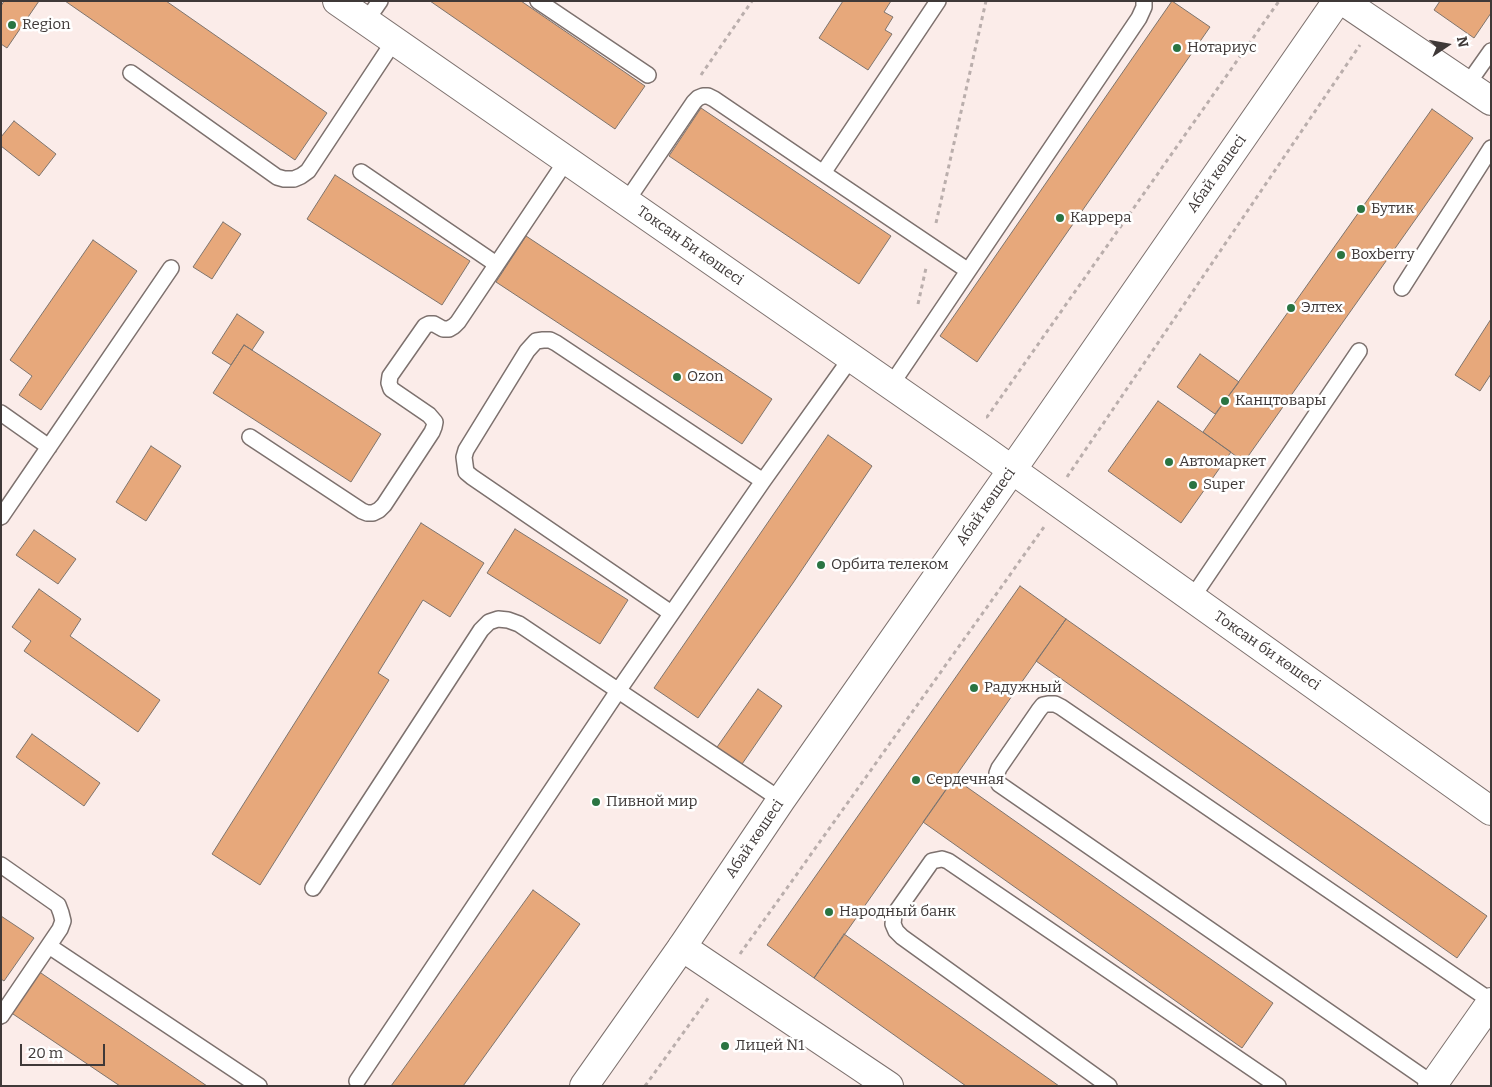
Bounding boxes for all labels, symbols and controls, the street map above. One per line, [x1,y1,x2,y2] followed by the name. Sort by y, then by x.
[22,16,71,34] place label: Region
[6,19,18,31] marker: Region
[1422,20,1472,70] north arrow
[1453,35,1472,49] text: N
[1187,39,1257,57] place label: Нотариус
[1171,42,1183,54] marker: Нотариус
[1184,132,1250,216] street label: Абай көшесі
[1371,200,1414,218] place label: Бутик
[633,202,747,290] street label: Токсан Би көшесі
[1355,203,1367,215] marker: Бутик
[1070,209,1131,227] place label: Каррера
[1054,212,1066,224] marker: Каррера
[1351,246,1415,264] place label: Boxberry
[1335,249,1347,261] marker: Boxberry
[1301,299,1343,317] place label: Элтех
[1285,302,1297,314] marker: Элтех
[687,368,724,386] place label: Ozon
[671,371,683,383] marker: Ozon
[1235,392,1326,410] place label: Канцтовары
[1219,395,1231,407] marker: Канцтовары
[1179,453,1266,471] place label: Автомаркет
[1163,456,1175,468] marker: Автомаркет
[953,465,1019,549] street label: Абай көшесі
[1203,476,1245,494] place label: Super
[1187,479,1199,491] marker: Super
[831,556,949,574] place label: Орбита телеком
[815,559,827,571] marker: Орбита телеком
[1210,608,1324,694] street label: Токсан би көшесі
[984,679,1062,697] place label: Радужный
[968,682,980,694] marker: Радужный
[926,771,1004,789] place label: Сердечная
[910,774,922,786] marker: Сердечная
[606,793,698,811] place label: Пивной мир
[590,796,602,808] marker: Пивной мир
[722,796,788,882] street label: Абай көшесі
[839,903,956,921] place label: Народный банк
[823,906,835,918] marker: Народный банк
[22,1034,108,1066] scale bar
[735,1037,804,1055] place label: Лицей N1
[719,1040,731,1052] marker: Лицей N1
[28,1044,63,1062] text: 20 m

